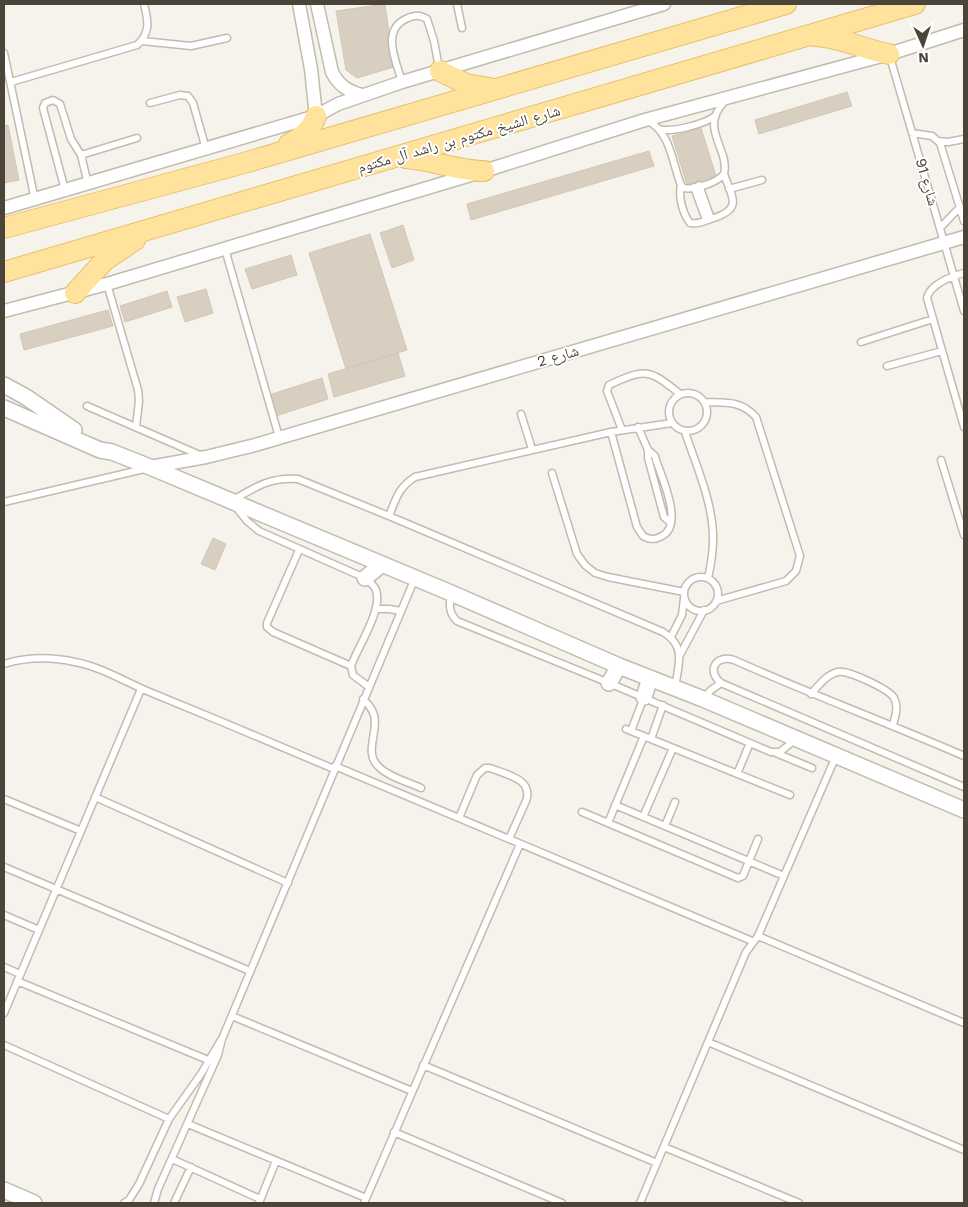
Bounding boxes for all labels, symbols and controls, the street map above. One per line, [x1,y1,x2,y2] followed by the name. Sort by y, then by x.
[898,20,948,70] north arrow
[918,50,929,66] text: N
[356,101,563,178] street label: شارع الشيخ مكتوم بن راشد آل مكتوم
[911,156,942,208] street label: شارع 91
[535,341,581,371] street label: شارع 2

